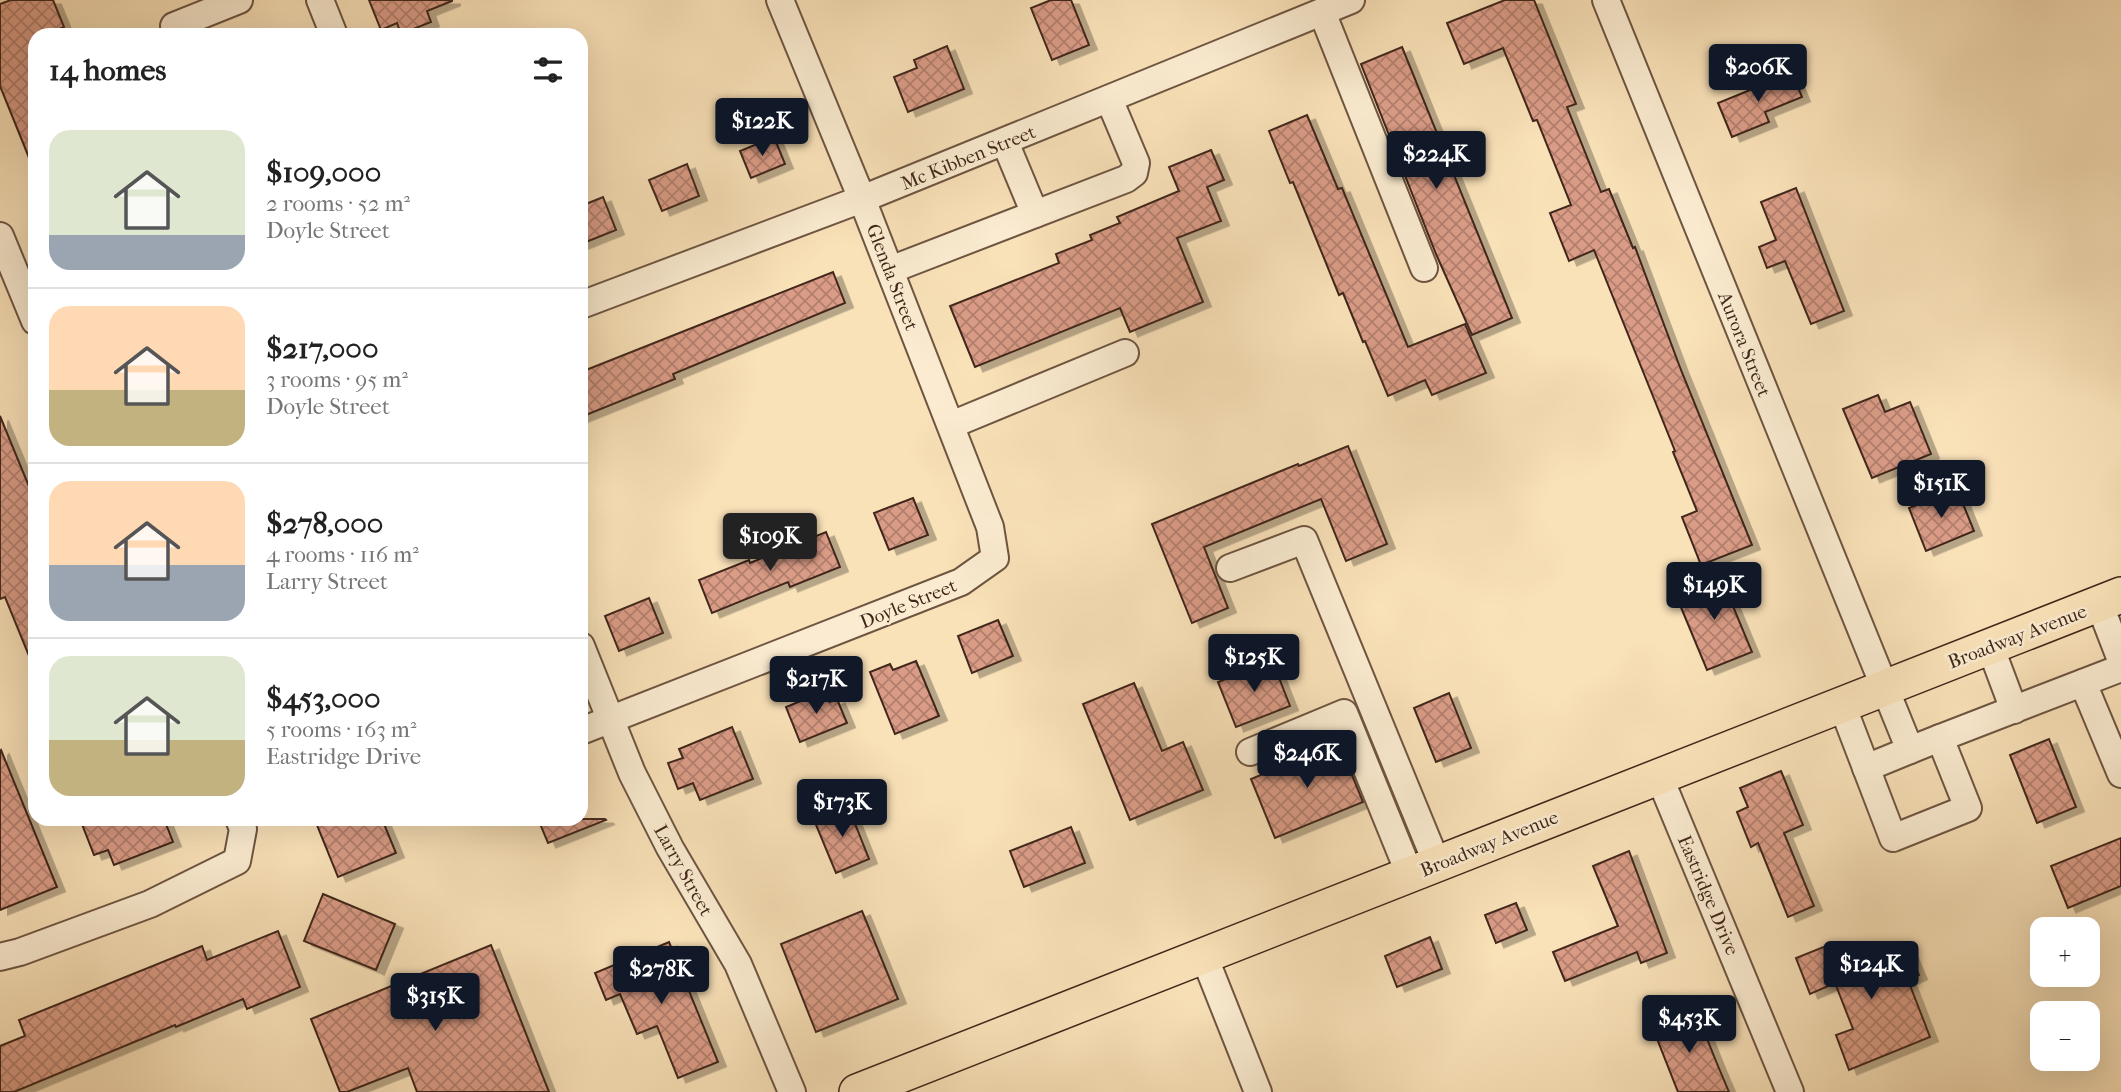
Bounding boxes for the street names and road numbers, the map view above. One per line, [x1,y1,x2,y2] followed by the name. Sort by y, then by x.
[898,121,1039,195] street label: Mc Kibben Street
[862,221,923,334] street label: Glenda Street
[1713,288,1775,400] street label: Aurora Street
[857,574,960,633] street label: Doyle Street
[1945,600,2090,674] street label: Broadway Avenue
[1417,806,1562,882] street label: Broadway Avenue
[649,821,717,920] street label: Larry Street
[1673,832,1743,959] street label: Eastridge Drive

